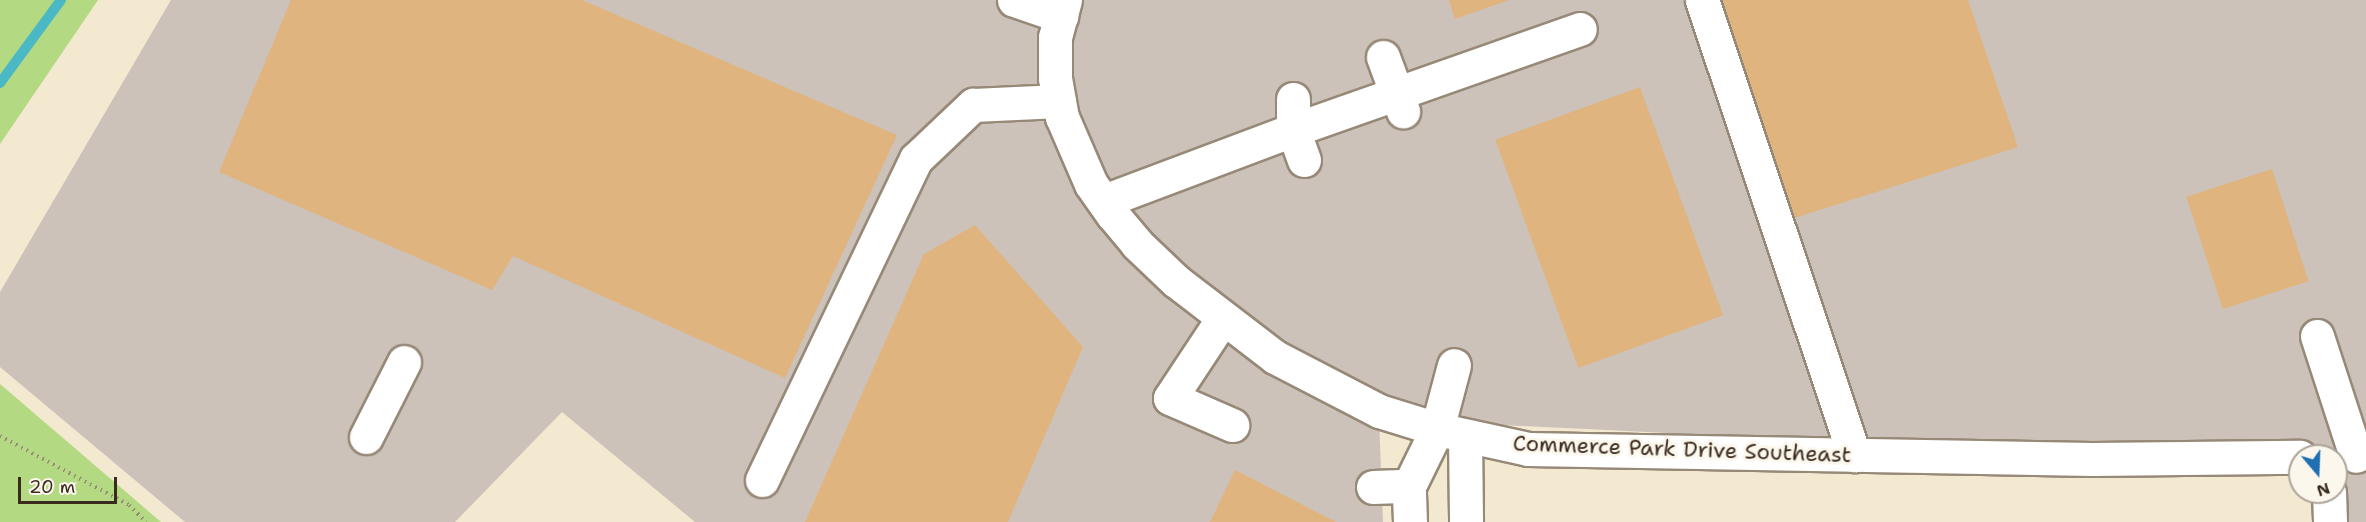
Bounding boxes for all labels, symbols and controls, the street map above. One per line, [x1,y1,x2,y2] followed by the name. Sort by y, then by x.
[1512,430,1852,468] street label: Commerce Park Drive Southeast
[2288,444,2348,504] north arrow
[21,465,120,503] scale bar
[29,475,75,499] text: 20 m
[2314,478,2333,502] text: N

